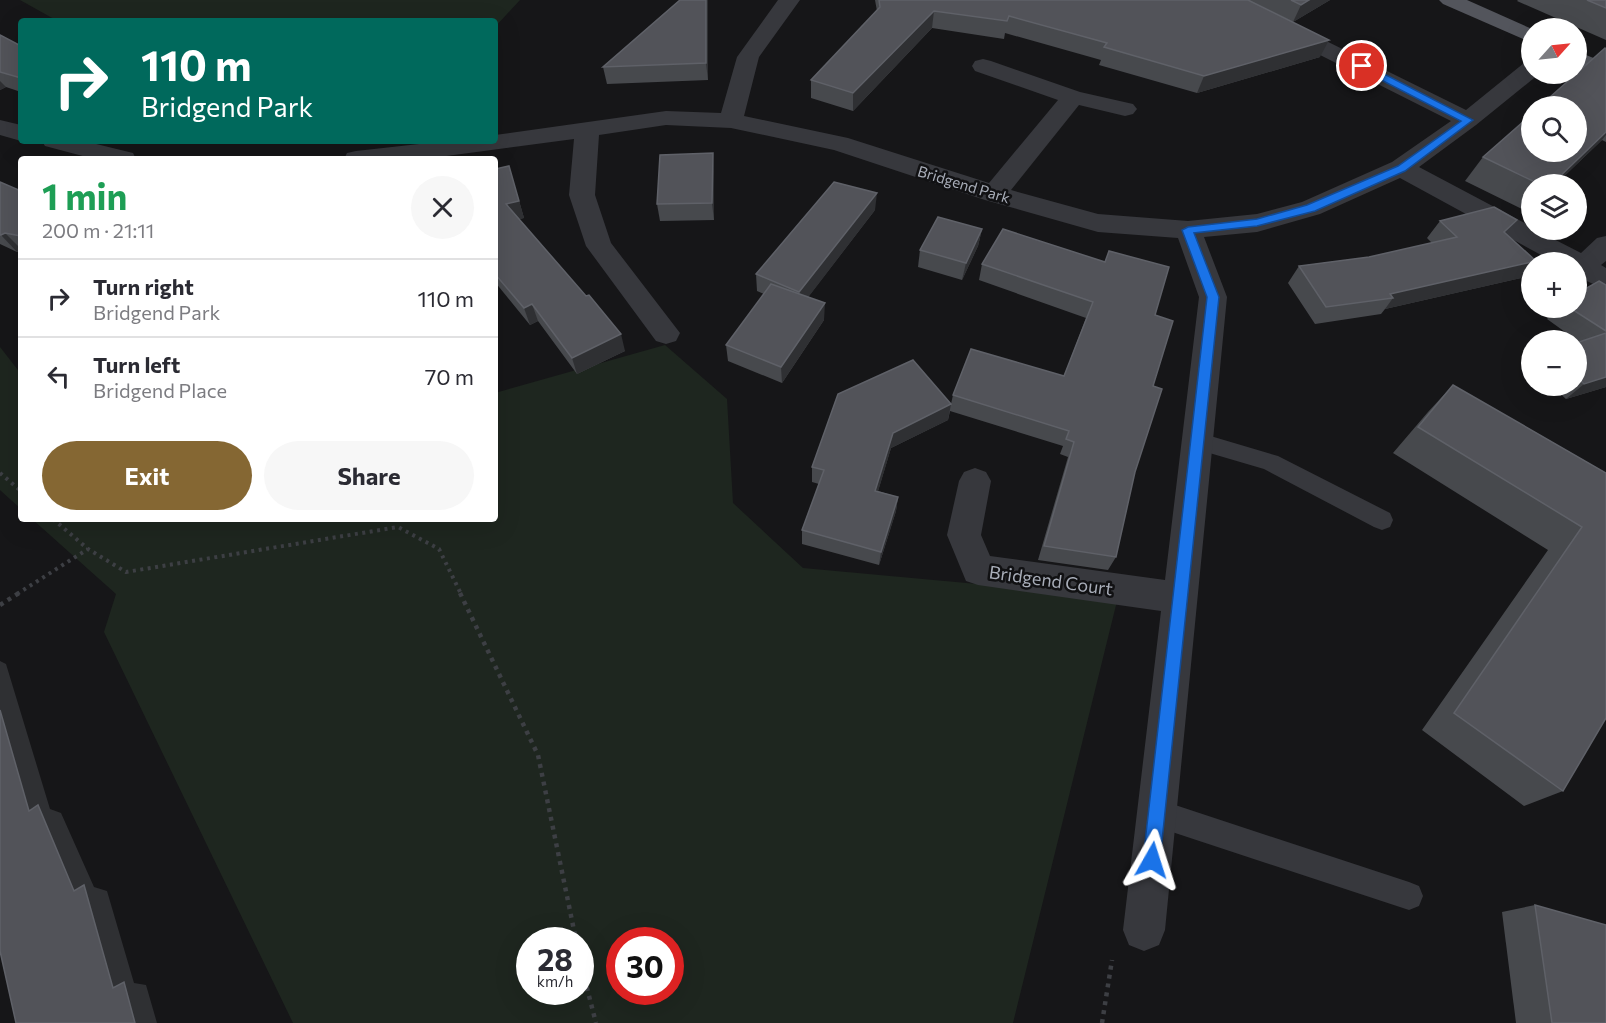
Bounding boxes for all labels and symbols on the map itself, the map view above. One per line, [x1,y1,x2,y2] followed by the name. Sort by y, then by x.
[1521,18,1587,84] north arrow
[1336,40,1387,91] pin
[916,161,1012,207] street label: Bridgend Park
[988,560,1114,600] street label: Bridgend Court
[1120,828,1184,892] position arrow
[606,927,684,1005] speed limit sign: 30

